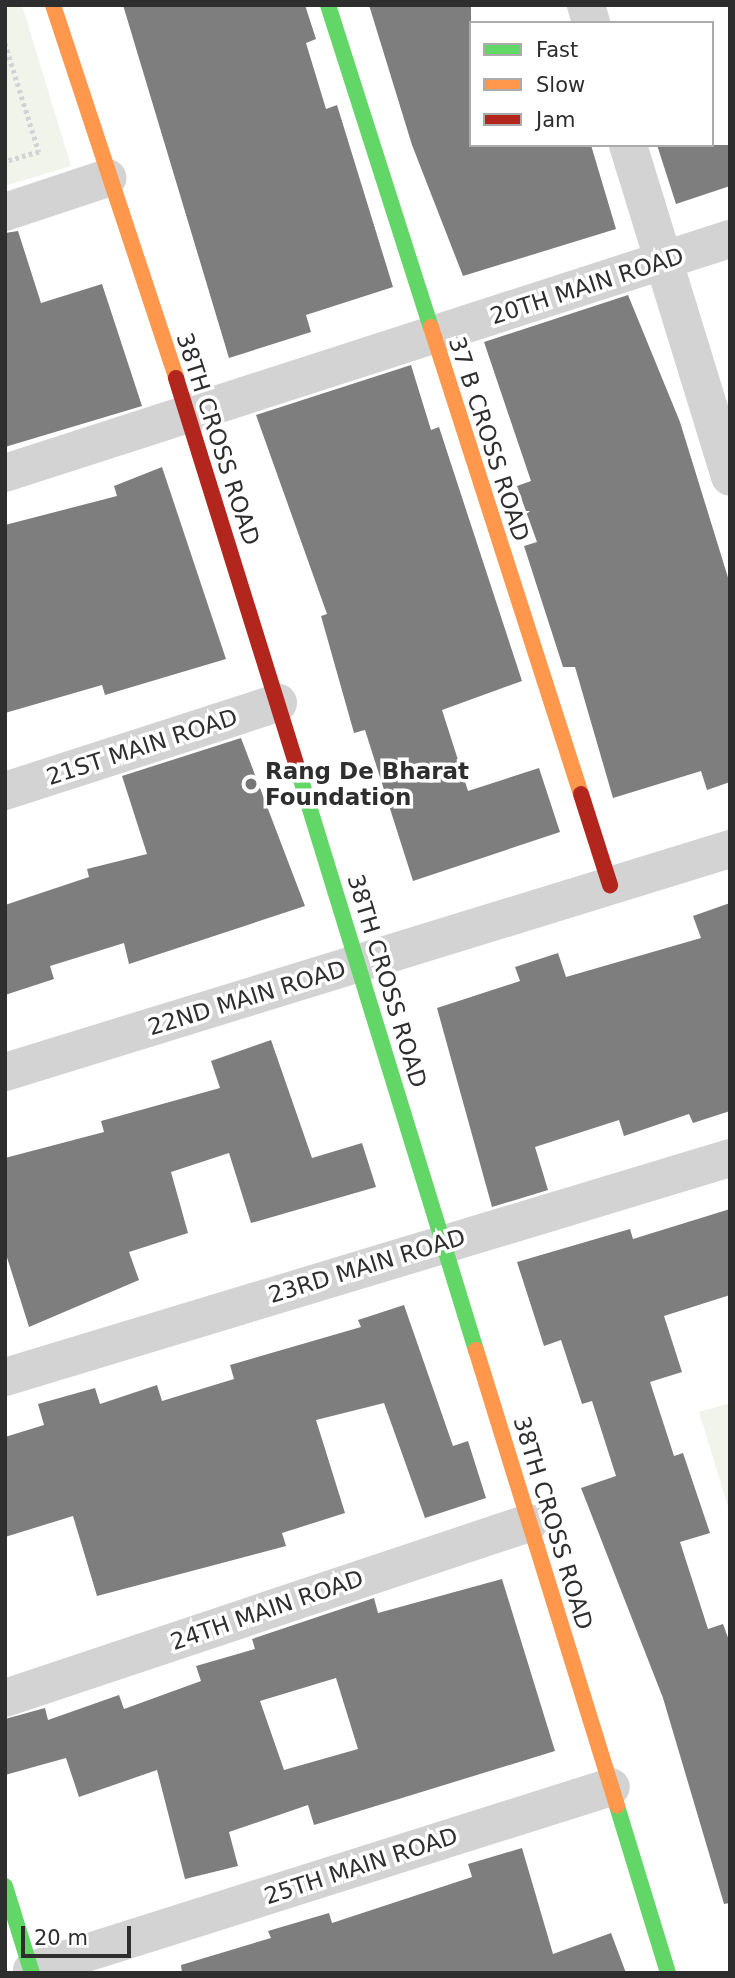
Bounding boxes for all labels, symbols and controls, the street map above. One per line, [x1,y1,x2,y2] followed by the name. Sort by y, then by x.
[469,21,714,147] legend
[536,38,578,62] text: Fast
[536,73,585,97] text: Slow
[536,108,576,132] text: Jam
[487,242,687,330] street label: 20TH MAIN ROAD
[171,329,265,549] street label: 38TH CROSS ROAD
[443,333,535,545] street label: 37 B CROSS ROAD
[43,703,241,791] street label: 21ST MAIN ROAD
[265,757,469,811] place label: Rang De Bharat Foundation
[243,776,259,792] marker: Rang De Bharat Foundation
[341,871,433,1091] street label: 38TH CROSS ROAD
[145,955,349,1041] street label: 22ND MAIN ROAD
[265,1223,469,1309] street label: 23RD MAIN ROAD
[507,1413,599,1633] street label: 38TH CROSS ROAD
[167,1564,367,1656] street label: 24TH MAIN ROAD
[261,1822,461,1910] street label: 25TH MAIN ROAD
[24,1912,135,1956] scale bar
[34,1926,88,1950] text: 20 m

